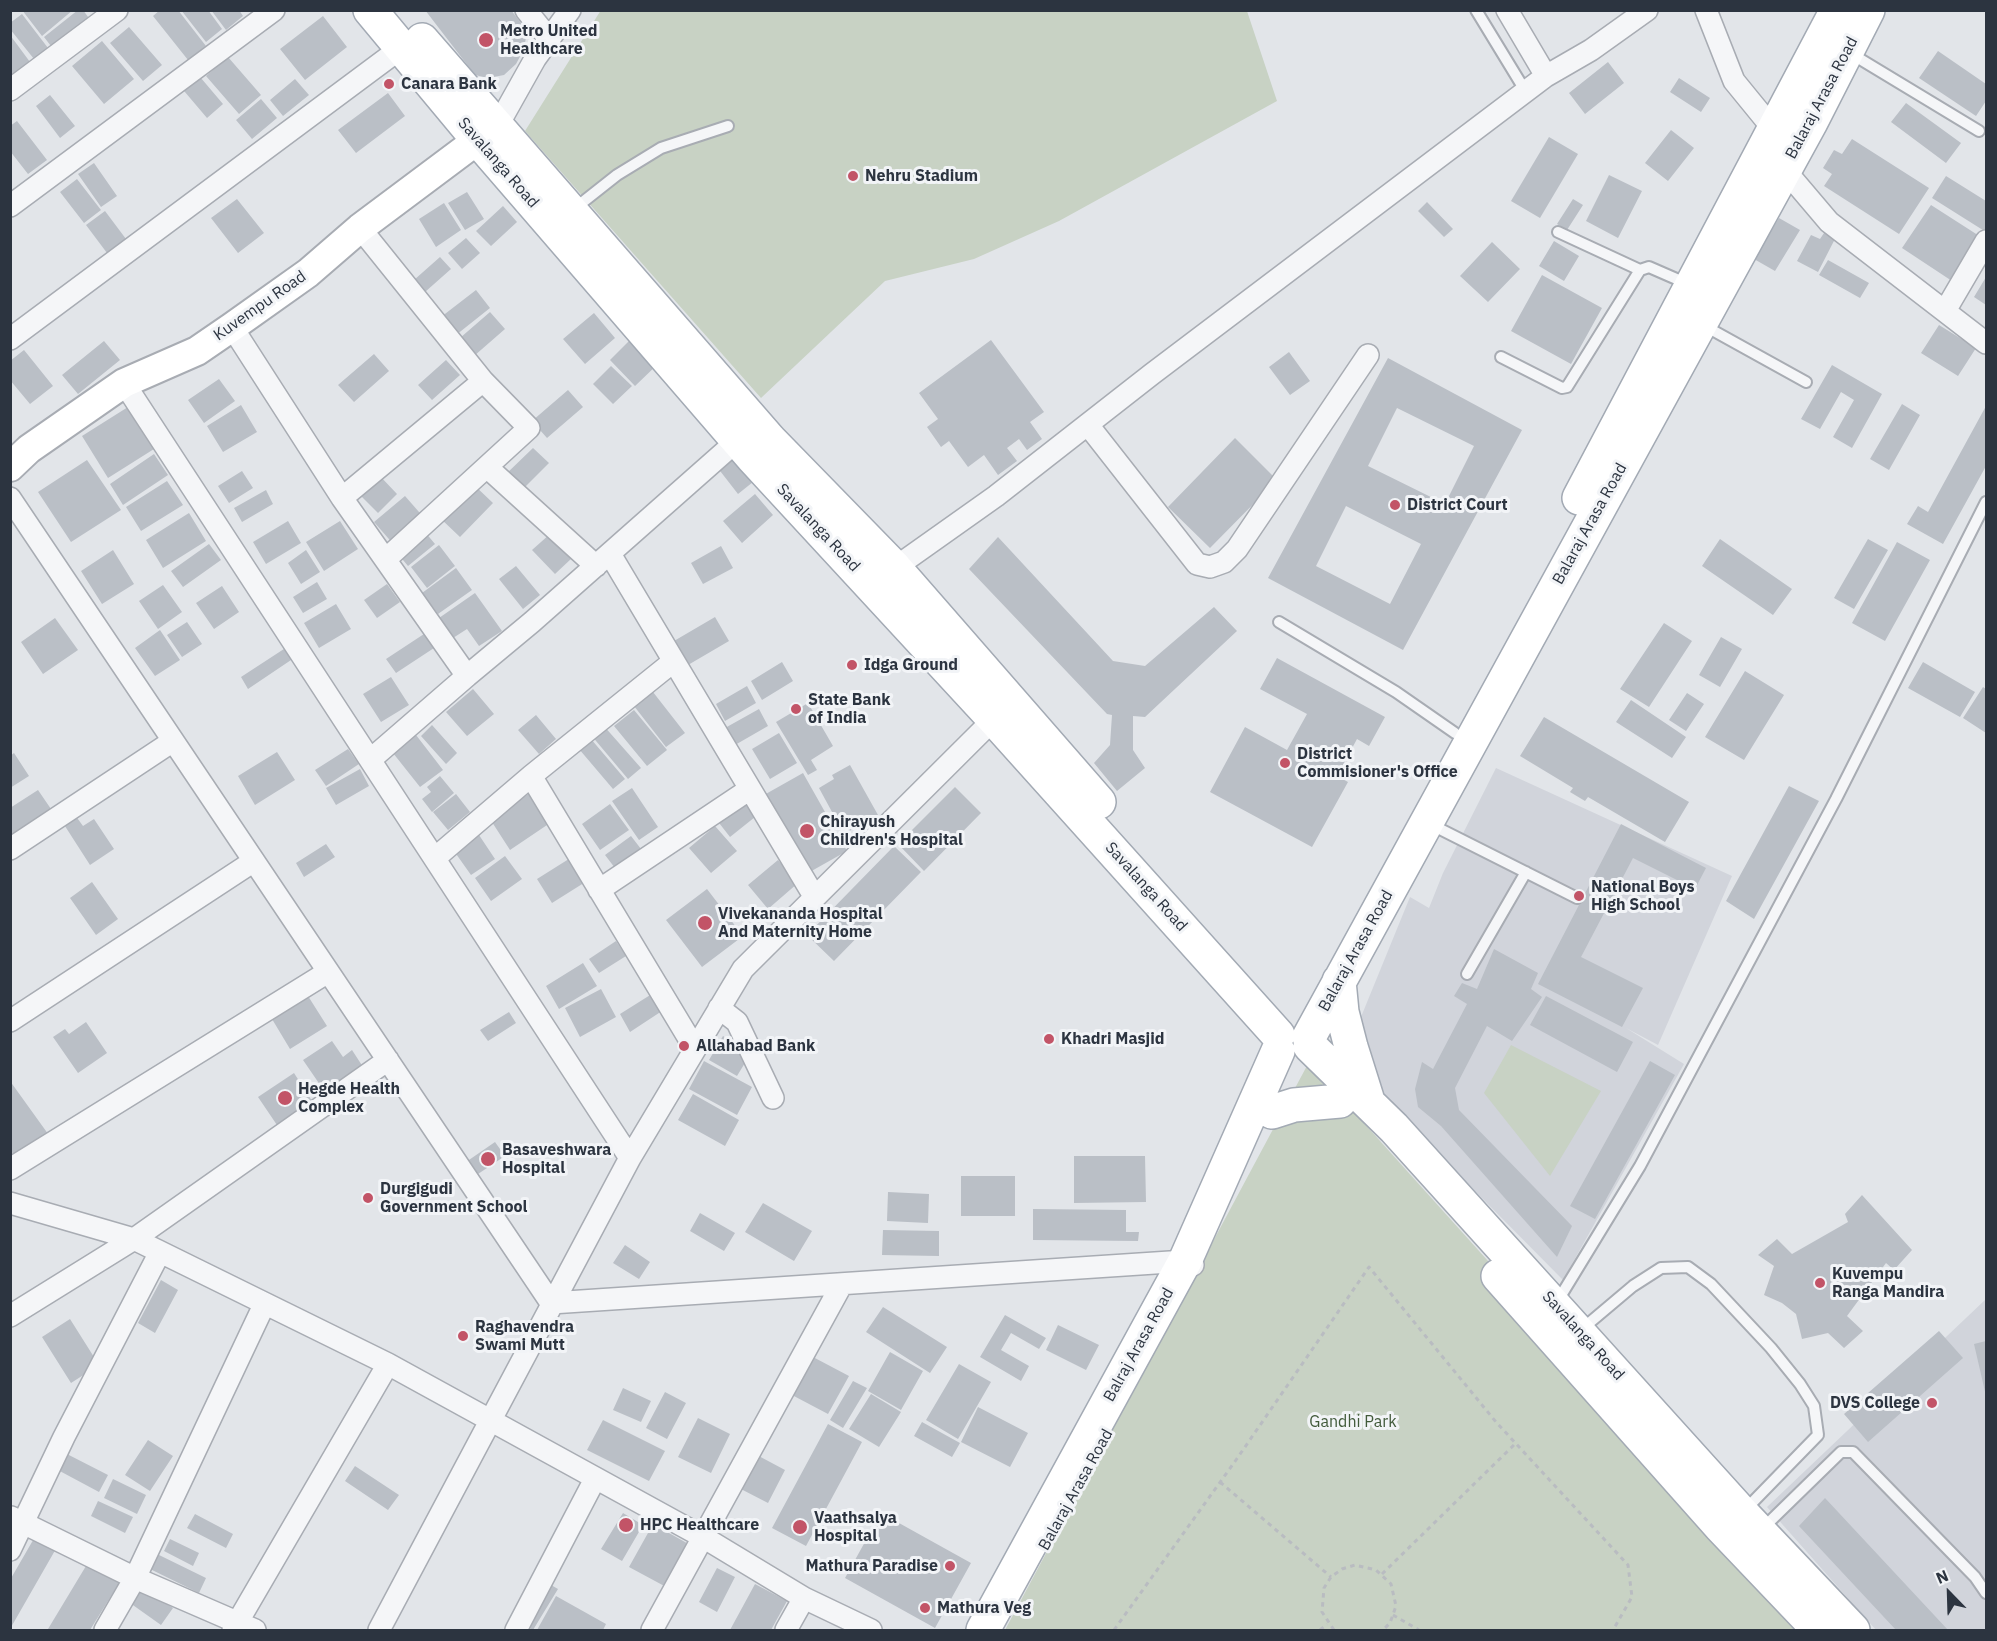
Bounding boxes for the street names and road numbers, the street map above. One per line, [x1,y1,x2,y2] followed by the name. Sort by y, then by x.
[1782,34,1862,162] street label: Balaraj Arasa Road
[454,114,542,212] street label: Savalanga Road
[210,267,310,345] street label: Kuvempu Road
[1549,460,1631,588] street label: Balaraj Arasa Road
[772,480,864,576] street label: Savalanga Road
[1101,838,1191,936] street label: Savalanga Road
[1315,887,1397,1015] street label: Balaraj Arasa Road
[1100,1285,1178,1405] street label: Balraj Arasa Road
[1538,1287,1628,1385] street label: Savalanga Road
[1035,1426,1117,1554] street label: Balaraj Arasa Road

